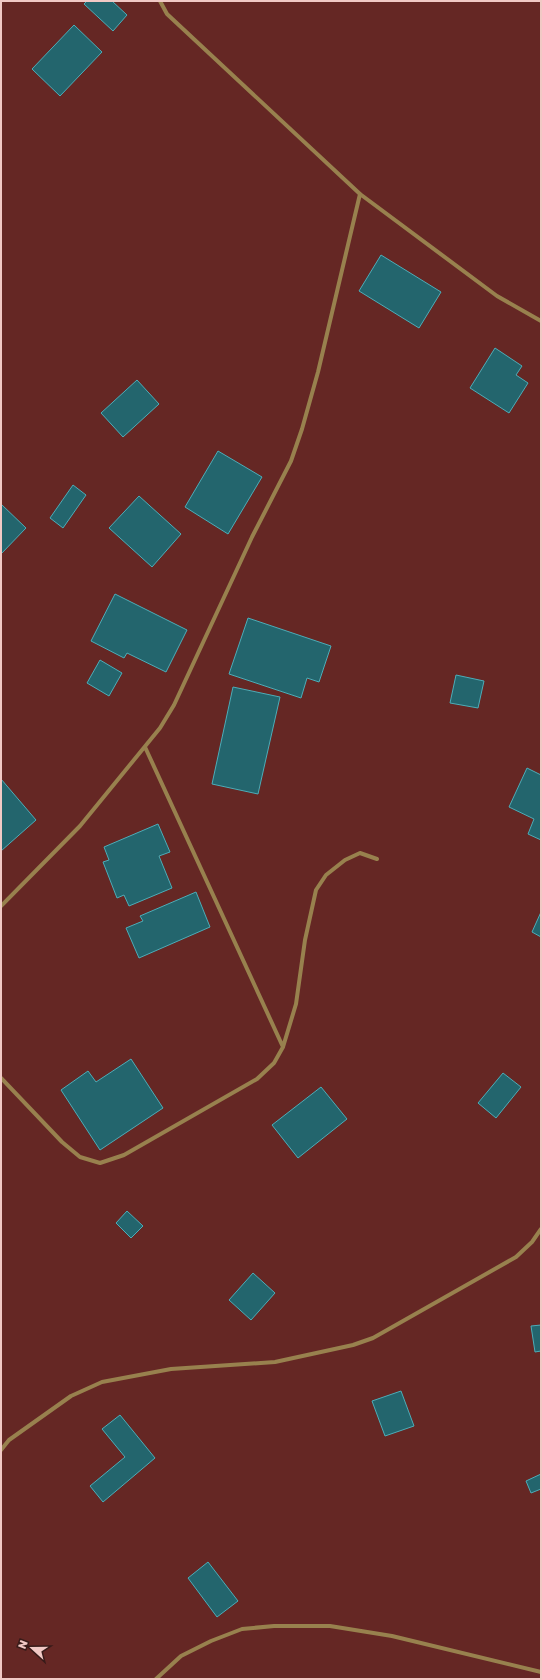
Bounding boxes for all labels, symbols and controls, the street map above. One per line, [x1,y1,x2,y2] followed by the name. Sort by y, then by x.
[12,1628,52,1668] north arrow
[15,1638,30,1650] text: N

